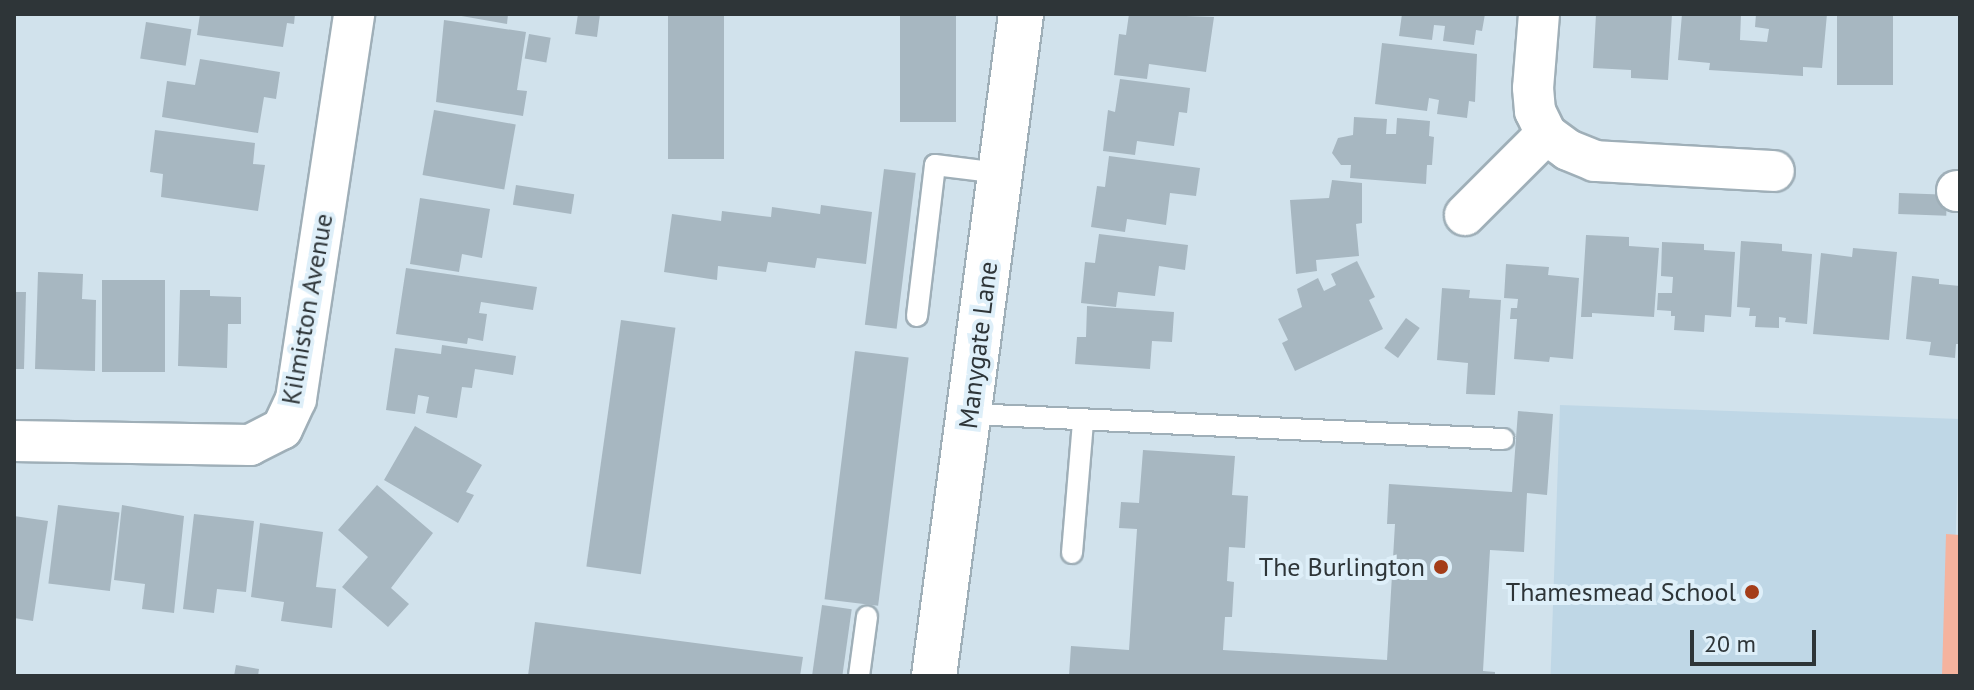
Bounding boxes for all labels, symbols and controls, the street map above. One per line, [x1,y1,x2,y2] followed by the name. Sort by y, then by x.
[275,211,339,407] street label: Kilmiston Avenue
[952,260,1004,430] street label: Manygate Lane
[1259,551,1425,583] place label: The Burlington
[1432,558,1450,576] marker: The Burlington
[1506,576,1736,608] place label: Thamesmead School
[1743,583,1761,601] marker: Thamesmead School
[1694,614,1820,664] scale bar
[1704,628,1756,659] text: 20 m

